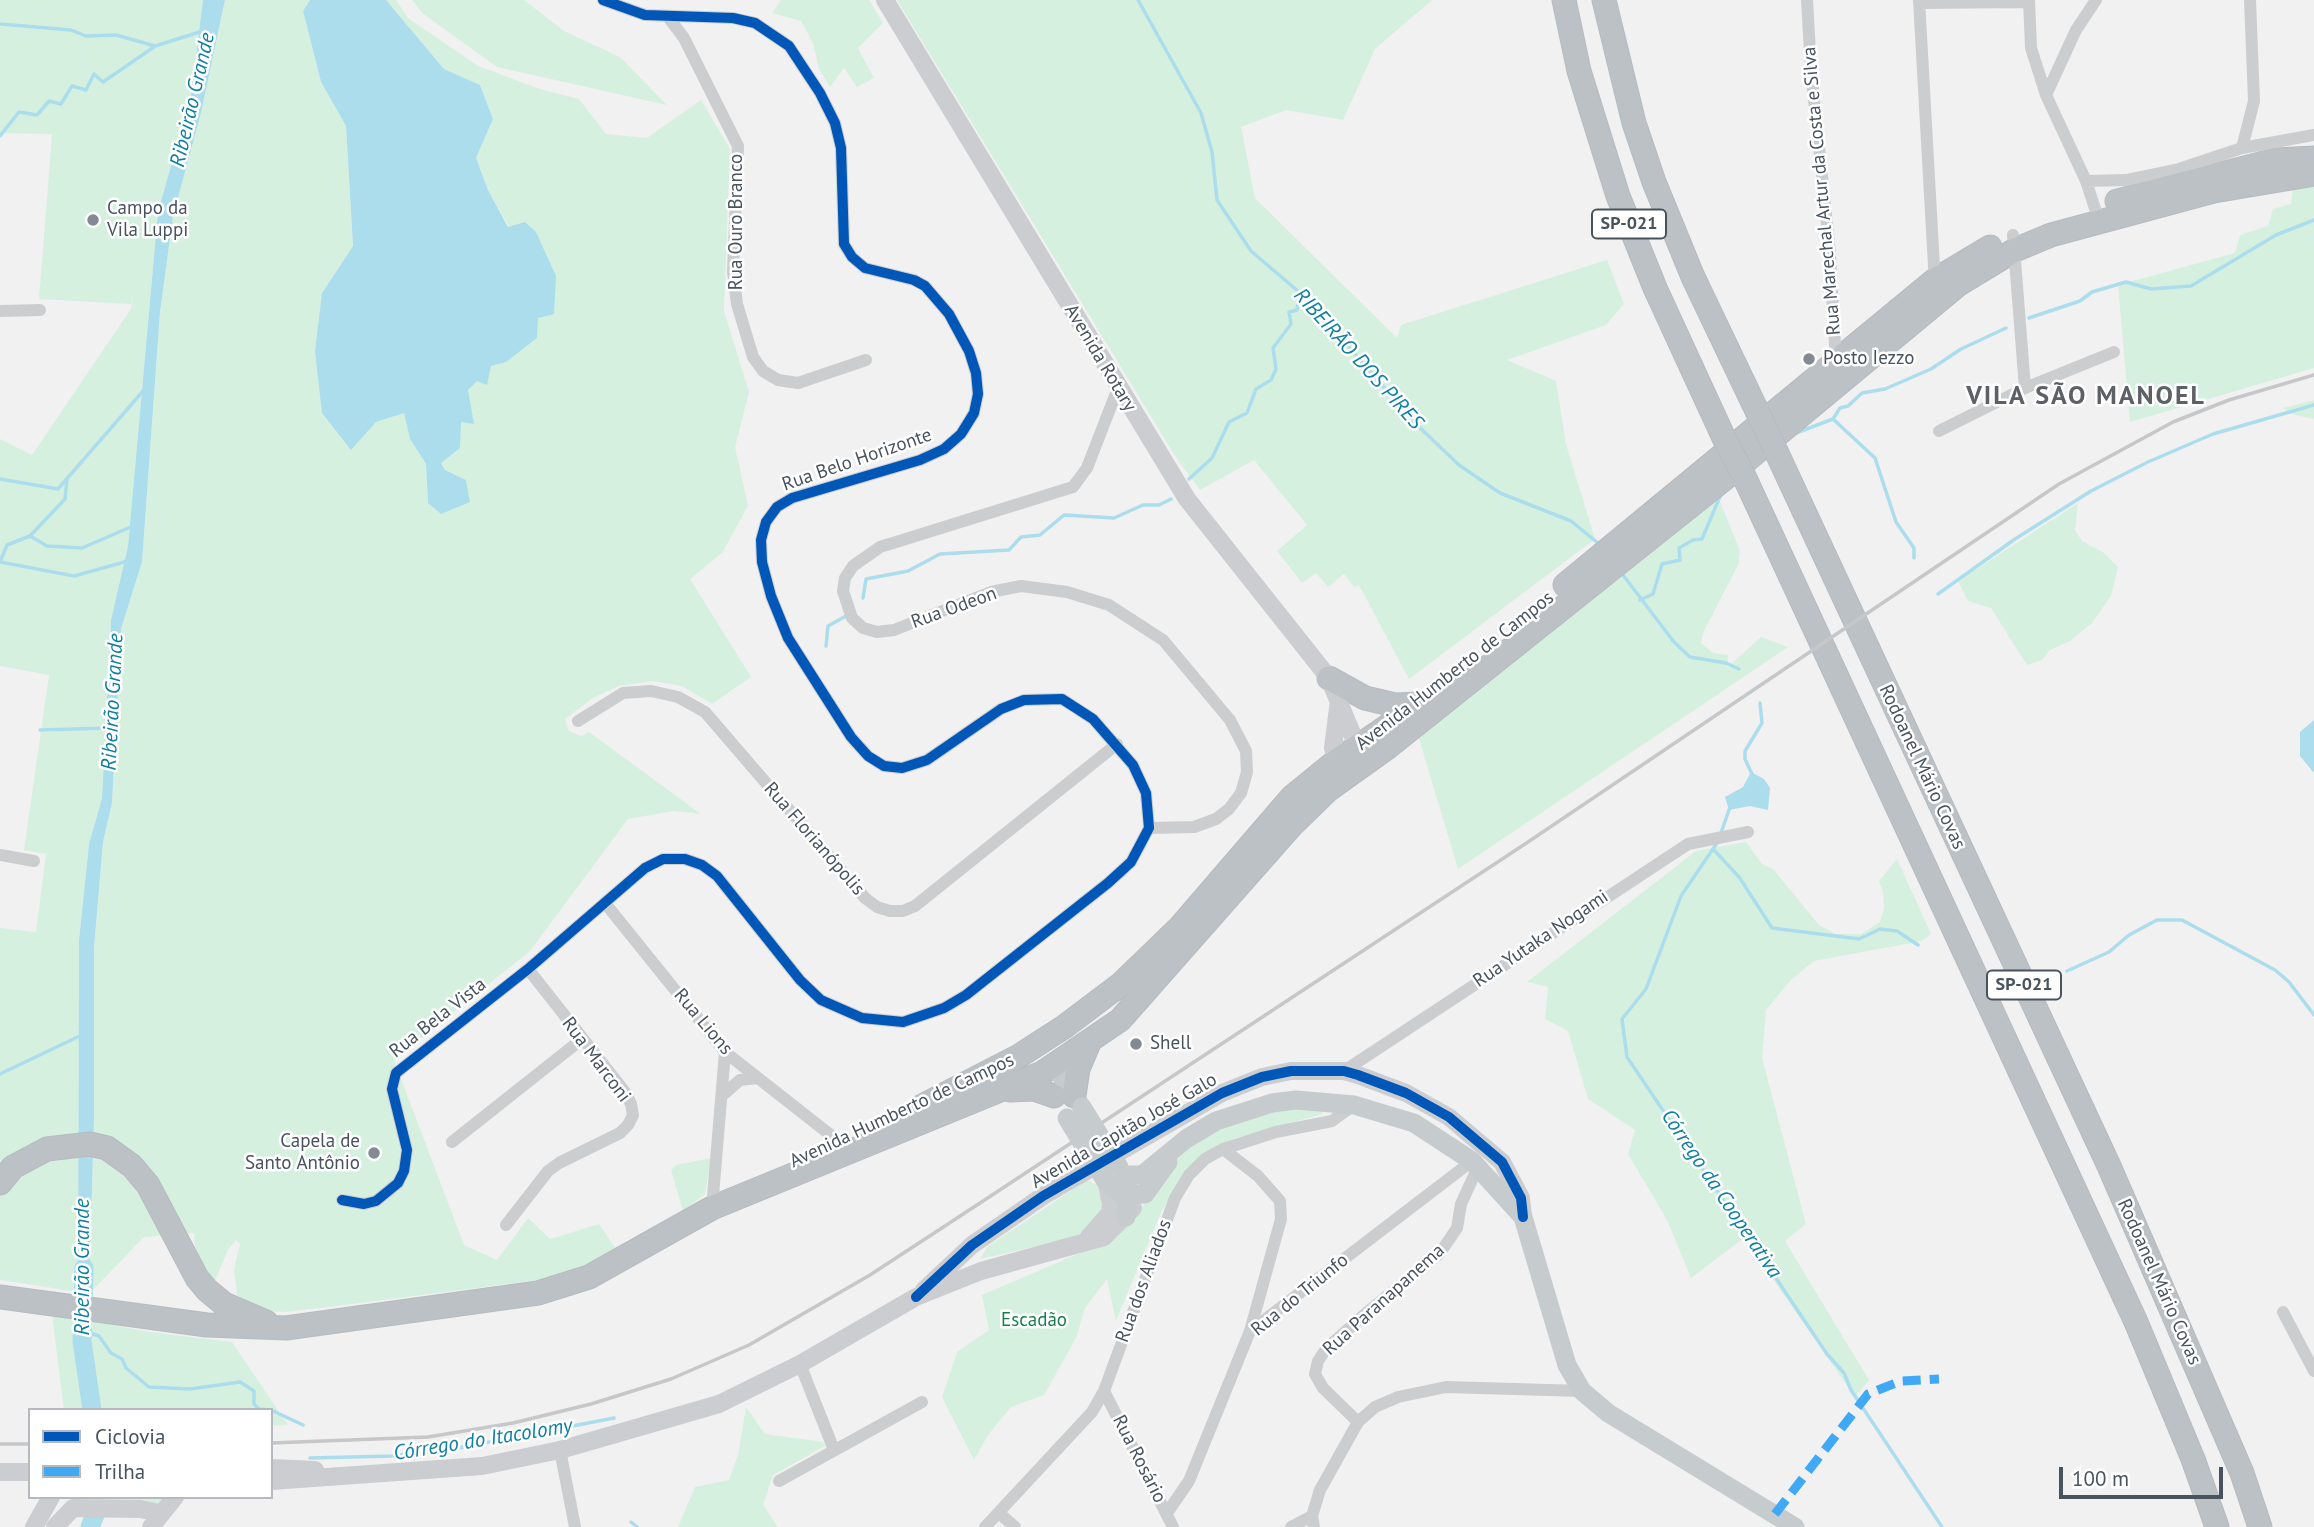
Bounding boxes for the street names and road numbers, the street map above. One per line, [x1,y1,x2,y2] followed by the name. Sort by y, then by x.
[1798,46,1846,336] street label: Rua Marechal Artur da Costa e Silva
[726,154,748,290] street label: Rua Ouro Branco
[1592,210,1666,238] road number: SP-021
[1059,300,1141,416] street label: Avenida Rotary
[779,424,935,496] street label: Rua Belo Horizonte
[908,582,1000,634] street label: Rua Odeon
[1351,587,1559,755] street label: Avenida Humberto de Campos
[1874,681,1970,853] street label: Rodoanel Mário Covas
[759,778,869,900] street label: Rua Florianópolis
[1469,885,1613,993] street label: Rua Yutaka Nogami
[1987,970,2061,1000] road number: SP-021
[385,973,491,1063] street label: Rua Bela Vista
[669,984,737,1060] street label: Rua Lions
[557,1013,635,1107] street label: Rua Marconi
[786,1049,1018,1173] street label: Avenida Humberto de Campos
[1027,1068,1221,1194] street label: Avenida Capitão José Galo
[2112,1196,2206,1368] street label: Rodoanel Mário Covas
[1111,1217,1177,1345] street label: Rua dos Aliados
[1319,1239,1449,1361] street label: Rua Paranapanema
[1247,1249,1353,1341] street label: Rua do Triunfo
[1107,1411,1171,1507] street label: Rua Rosário

